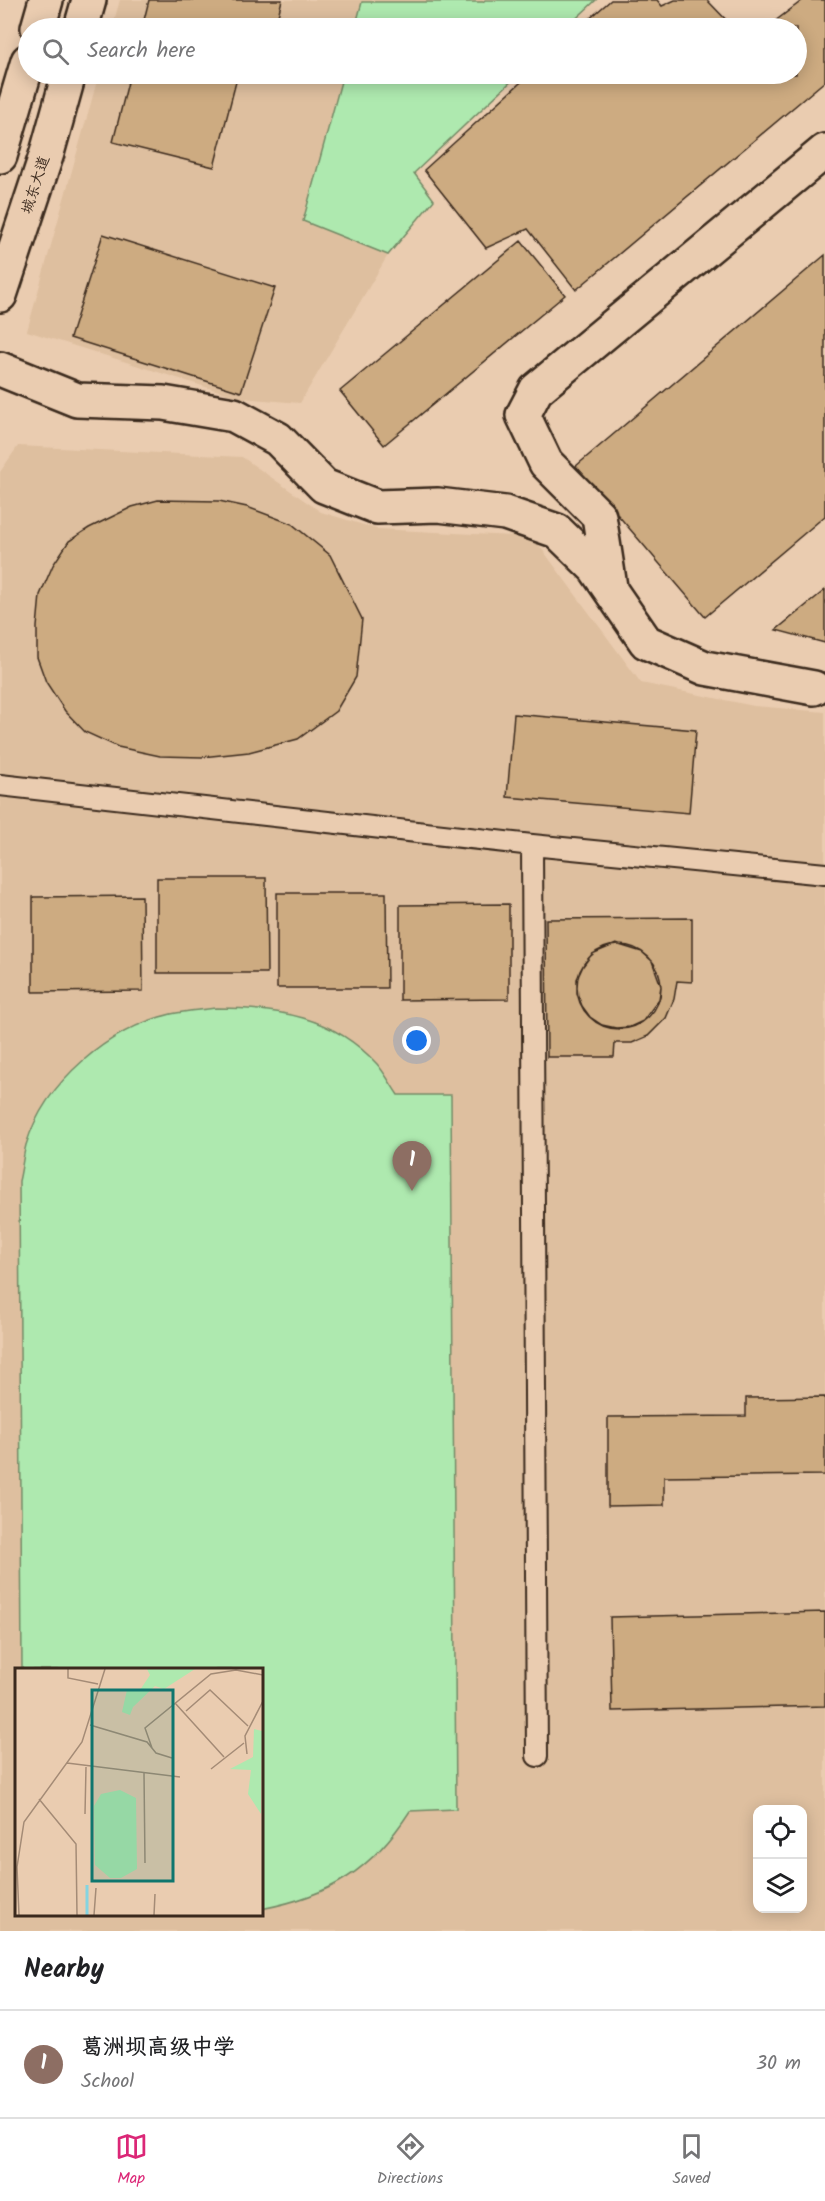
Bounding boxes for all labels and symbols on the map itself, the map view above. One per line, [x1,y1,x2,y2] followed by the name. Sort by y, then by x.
[15,153,57,217] street label: 城东大道
[402,1026,431,1055] your location
[392,1142,432,1191] pin: 1
[15,1668,262,1916] inset map

